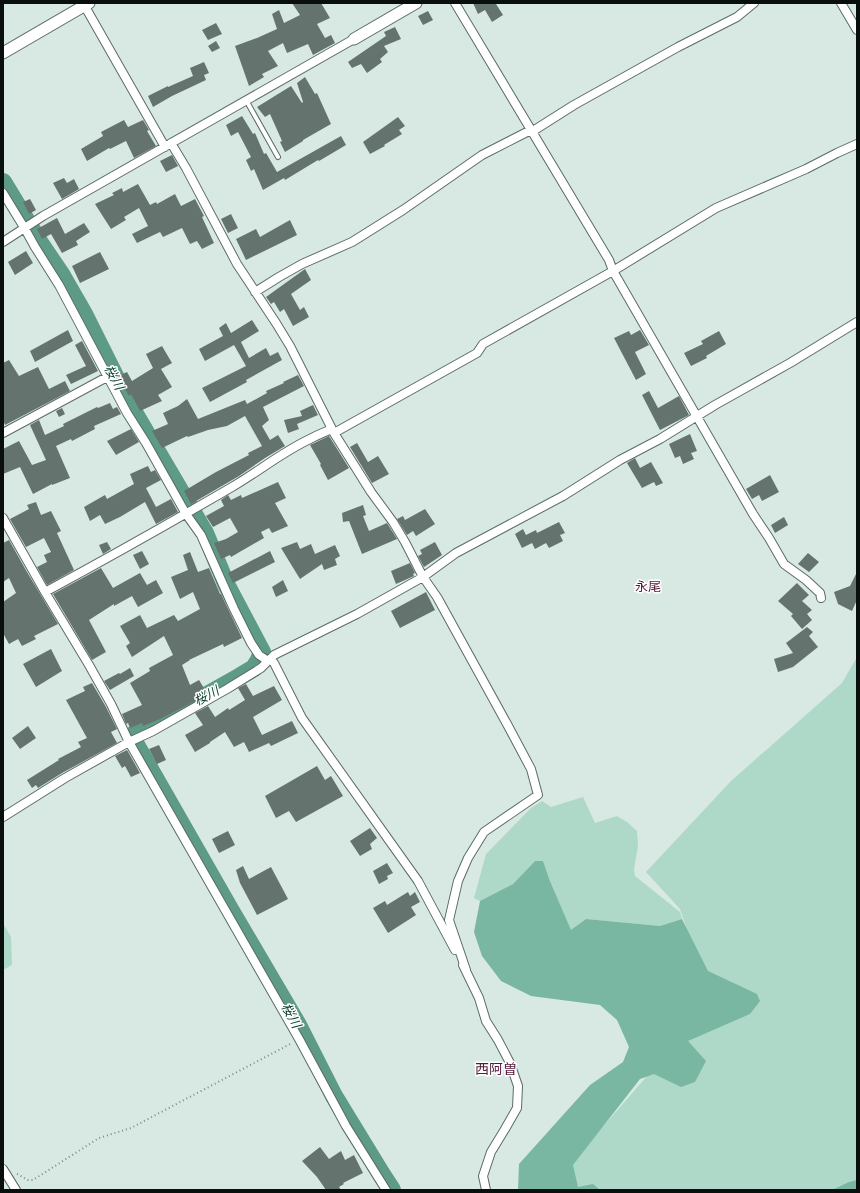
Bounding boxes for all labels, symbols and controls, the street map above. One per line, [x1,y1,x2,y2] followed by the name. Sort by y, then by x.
[101,362,130,394] water label: 桜川
[635,577,661,594] district label: 永尾
[191,680,223,709] water label: 桜川
[278,1000,307,1032] water label: 桜川
[475,1059,517,1078] district label: 西阿曽

